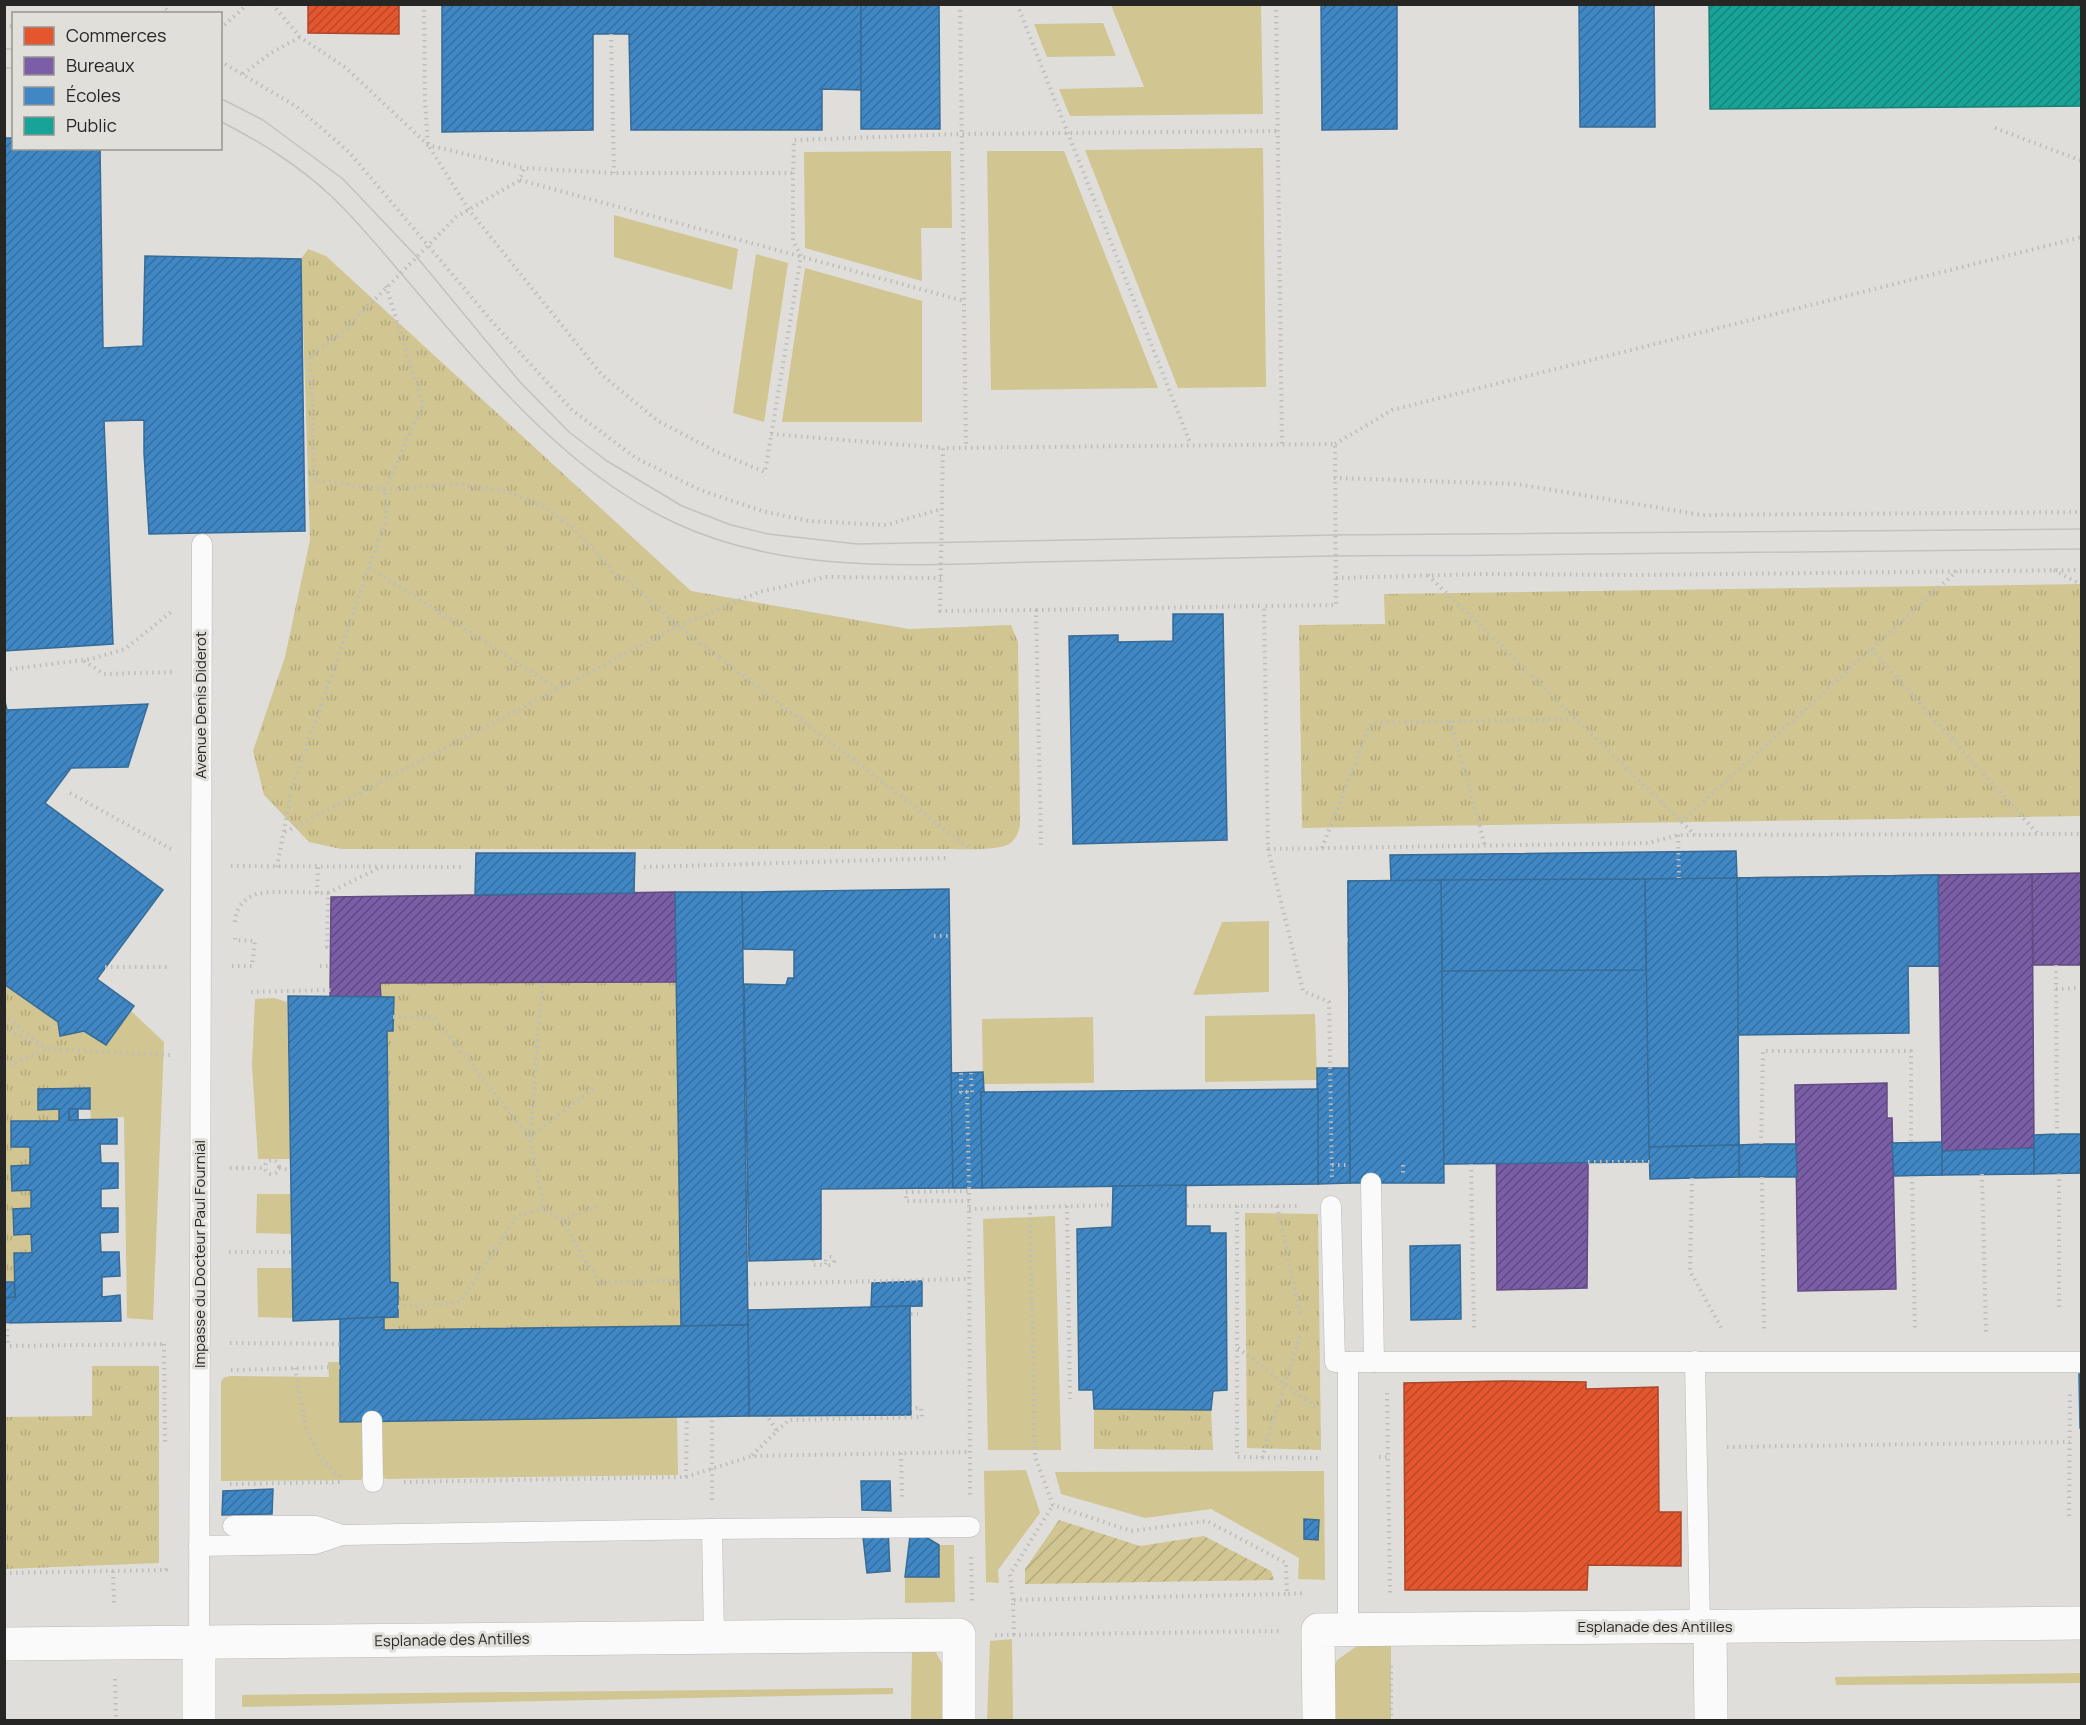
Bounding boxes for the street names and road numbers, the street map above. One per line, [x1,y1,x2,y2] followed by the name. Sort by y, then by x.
[190,631,211,779] street label: Avenue Denis Diderot
[189,1140,210,1368] street label: Impasse du Docteur Paul Fournial
[1577,1616,1733,1637] street label: Esplanade des Antilles
[374,1628,530,1651] street label: Esplanade des Antilles

